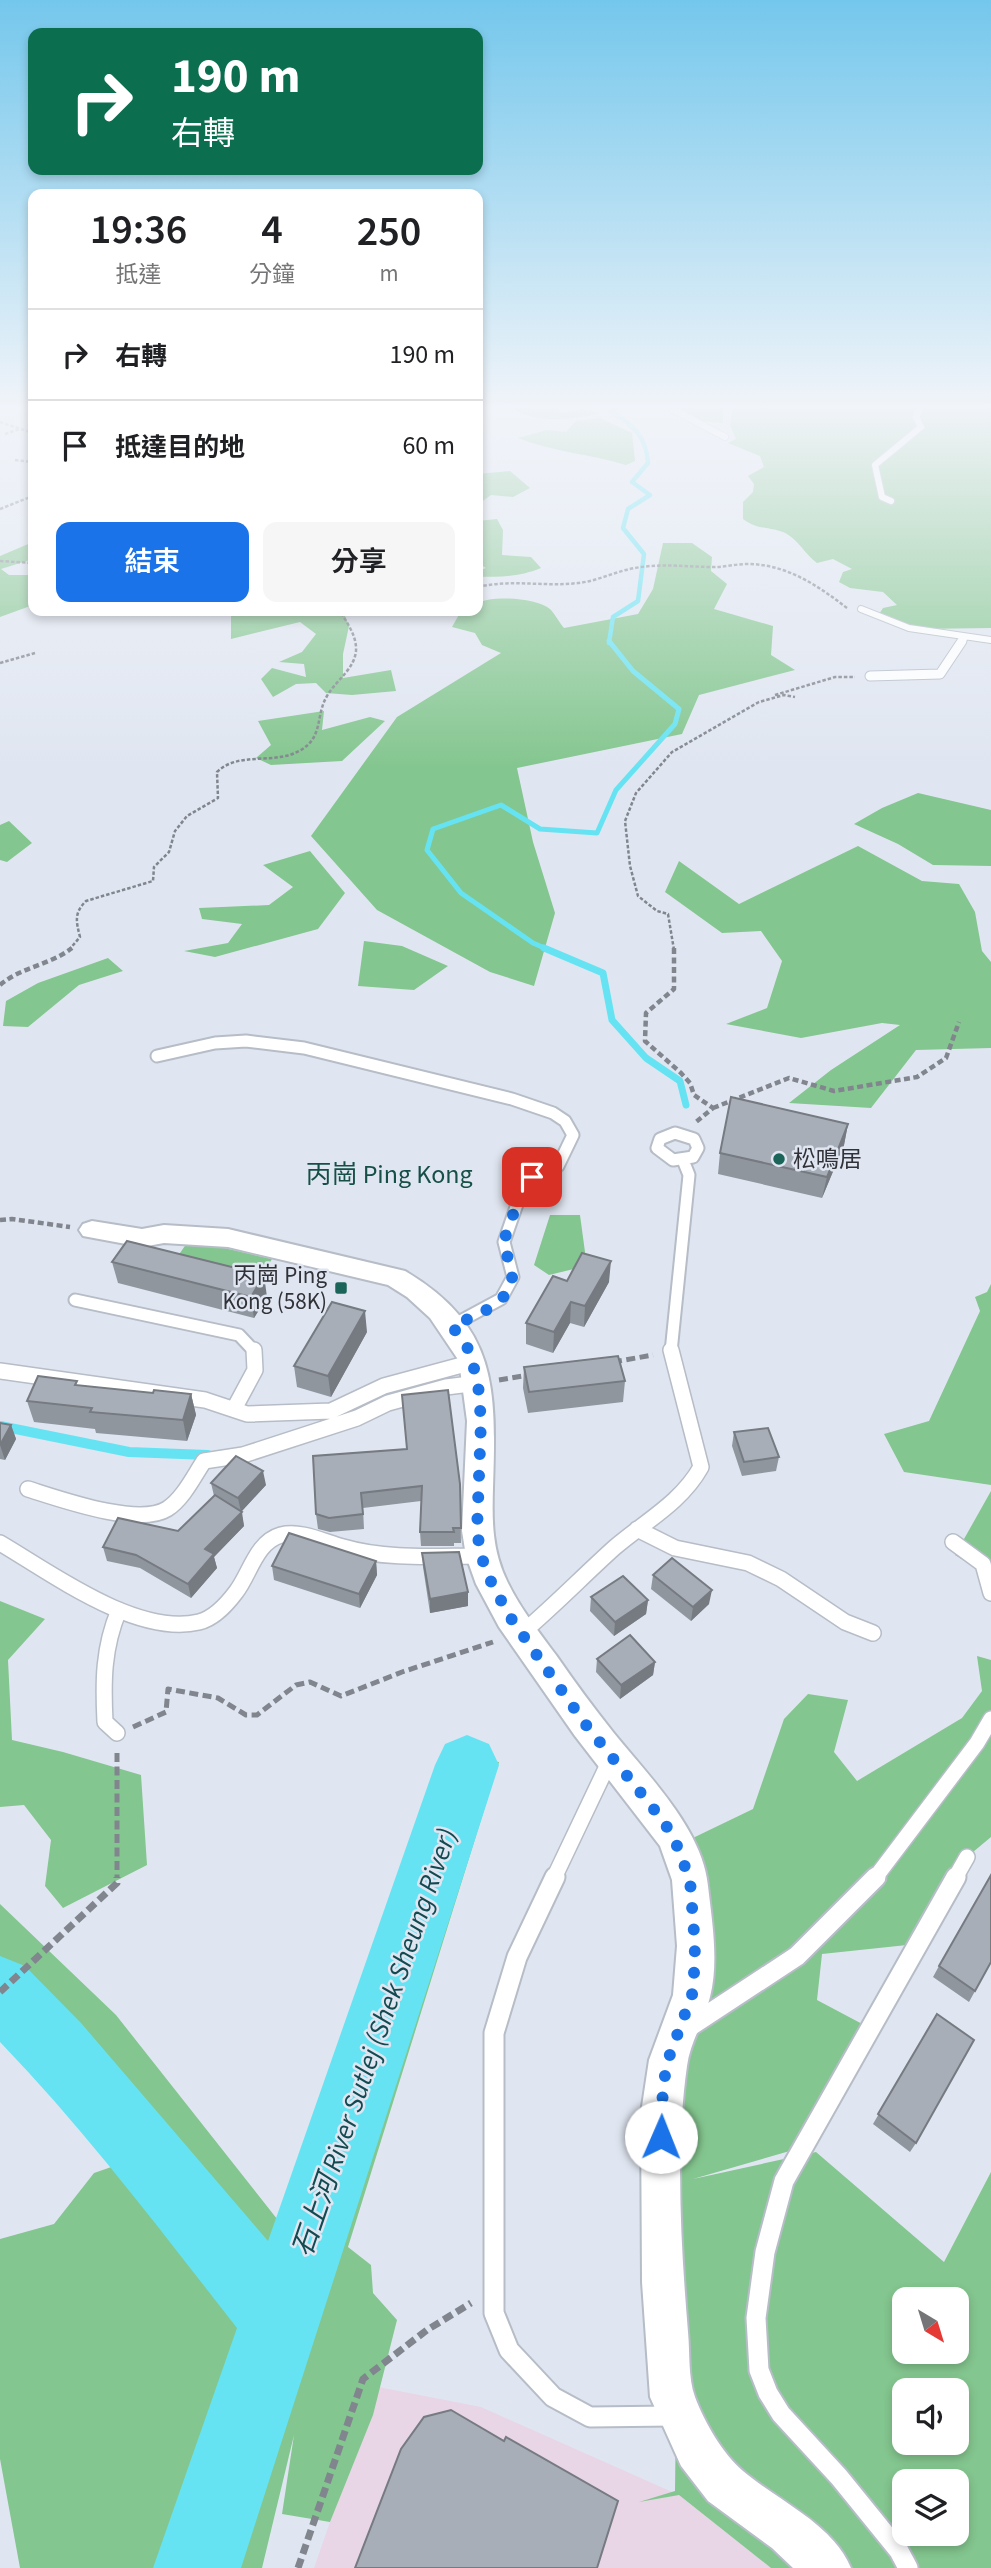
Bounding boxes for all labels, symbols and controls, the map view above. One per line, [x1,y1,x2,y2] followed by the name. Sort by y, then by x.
[171,42,300,112] text: 190 m
[56,56,147,147] icon: right
[171,111,235,157] text: 右轉
[90,200,187,260] text: 19:36
[261,200,283,260] text: 4
[357,202,421,262] text: 250
[379,257,399,290] text: m
[116,258,162,291] text: 抵達
[249,258,295,291] text: 分鐘
[56,336,94,374] icon: right
[389,336,455,373] text: 190 m
[115,338,167,375] text: 右轉
[56,427,94,465] icon: arrive
[402,427,455,464] text: 60 m
[115,429,245,466] text: 抵達目的地
[56,522,249,602] button: 結束
[263,522,455,602] button: 分享
[793,1143,862,1176] place label: 松鳴居
[502,1147,562,1207] pin
[771,1151,787,1167] marker: 松鳴居
[305,1156,473,1193] district label: 丙崗 Ping Kong
[513,1158,551,1196] icon: arrive
[222,1259,327,1318] place label: 丙崗 Ping Kong (58K)
[333,1280,349,1296] marker: 丙崗 Ping Kong (58K)
[283,1823,467,2262] water label: 石上河 River Sutlej (Shek Sheung River)
[624,2100,698,2174] position arrow
[892,2287,970,2364] north arrow
[892,2287,969,2546] map controls
[892,2378,969,2455] button: sound
[892,2469,969,2546] button: layers

